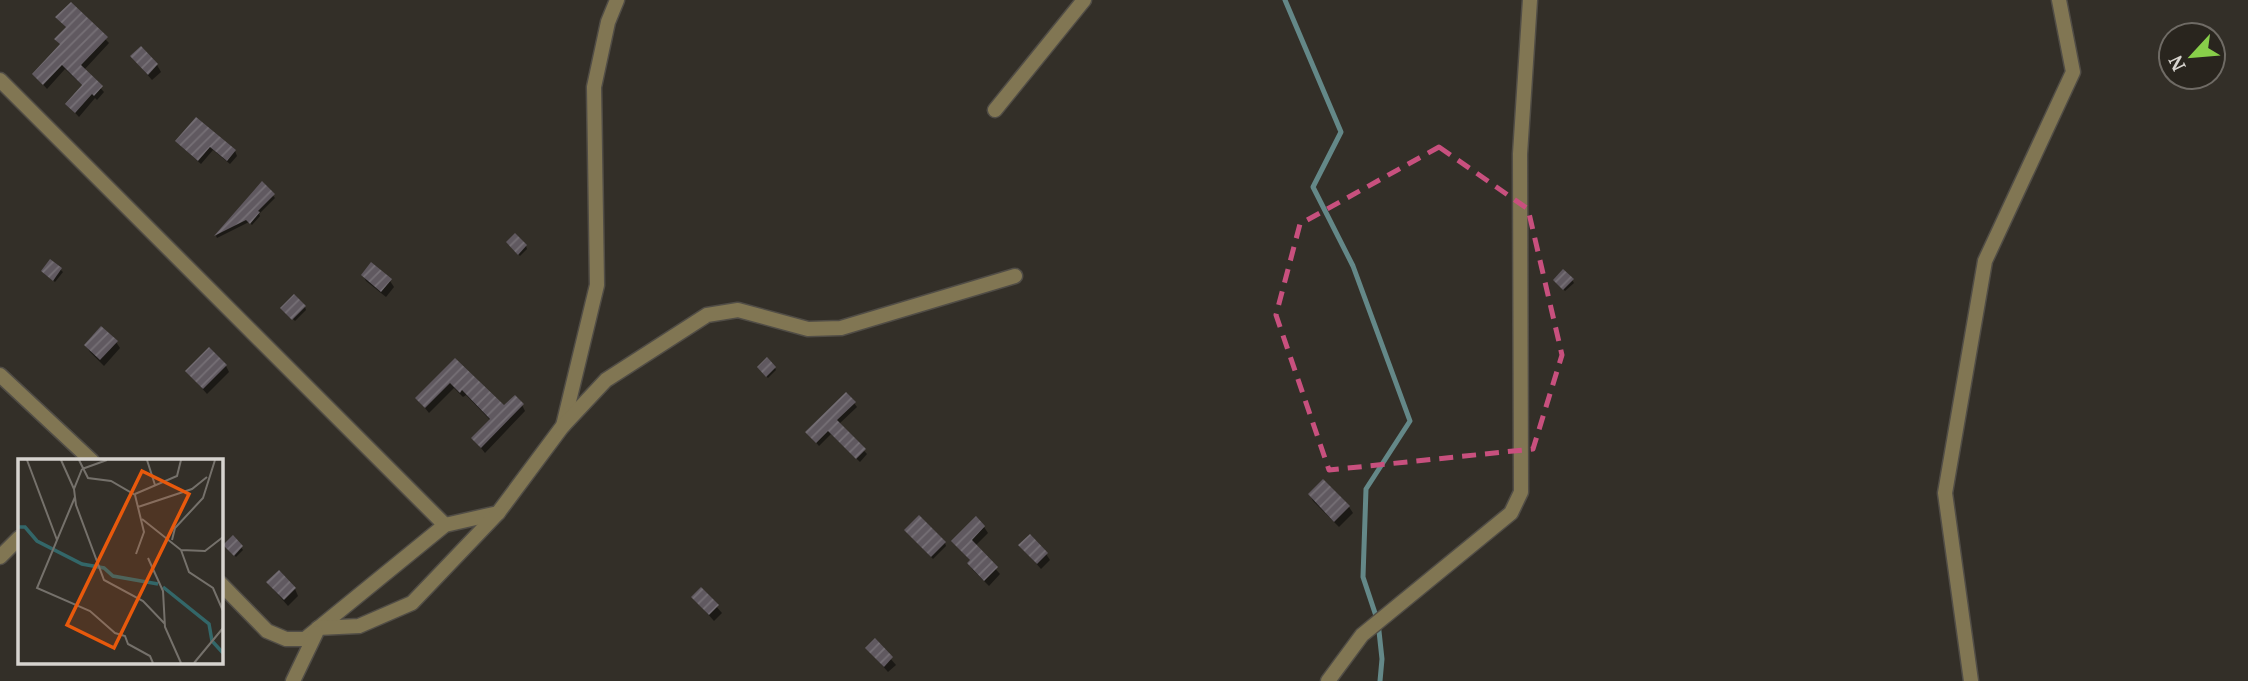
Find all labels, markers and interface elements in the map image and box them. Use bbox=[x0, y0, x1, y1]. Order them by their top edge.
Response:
north arrow bbox=[2157, 21, 2227, 91]
text: N bbox=[2162, 51, 2191, 76]
inset map bbox=[18, 459, 222, 664]

